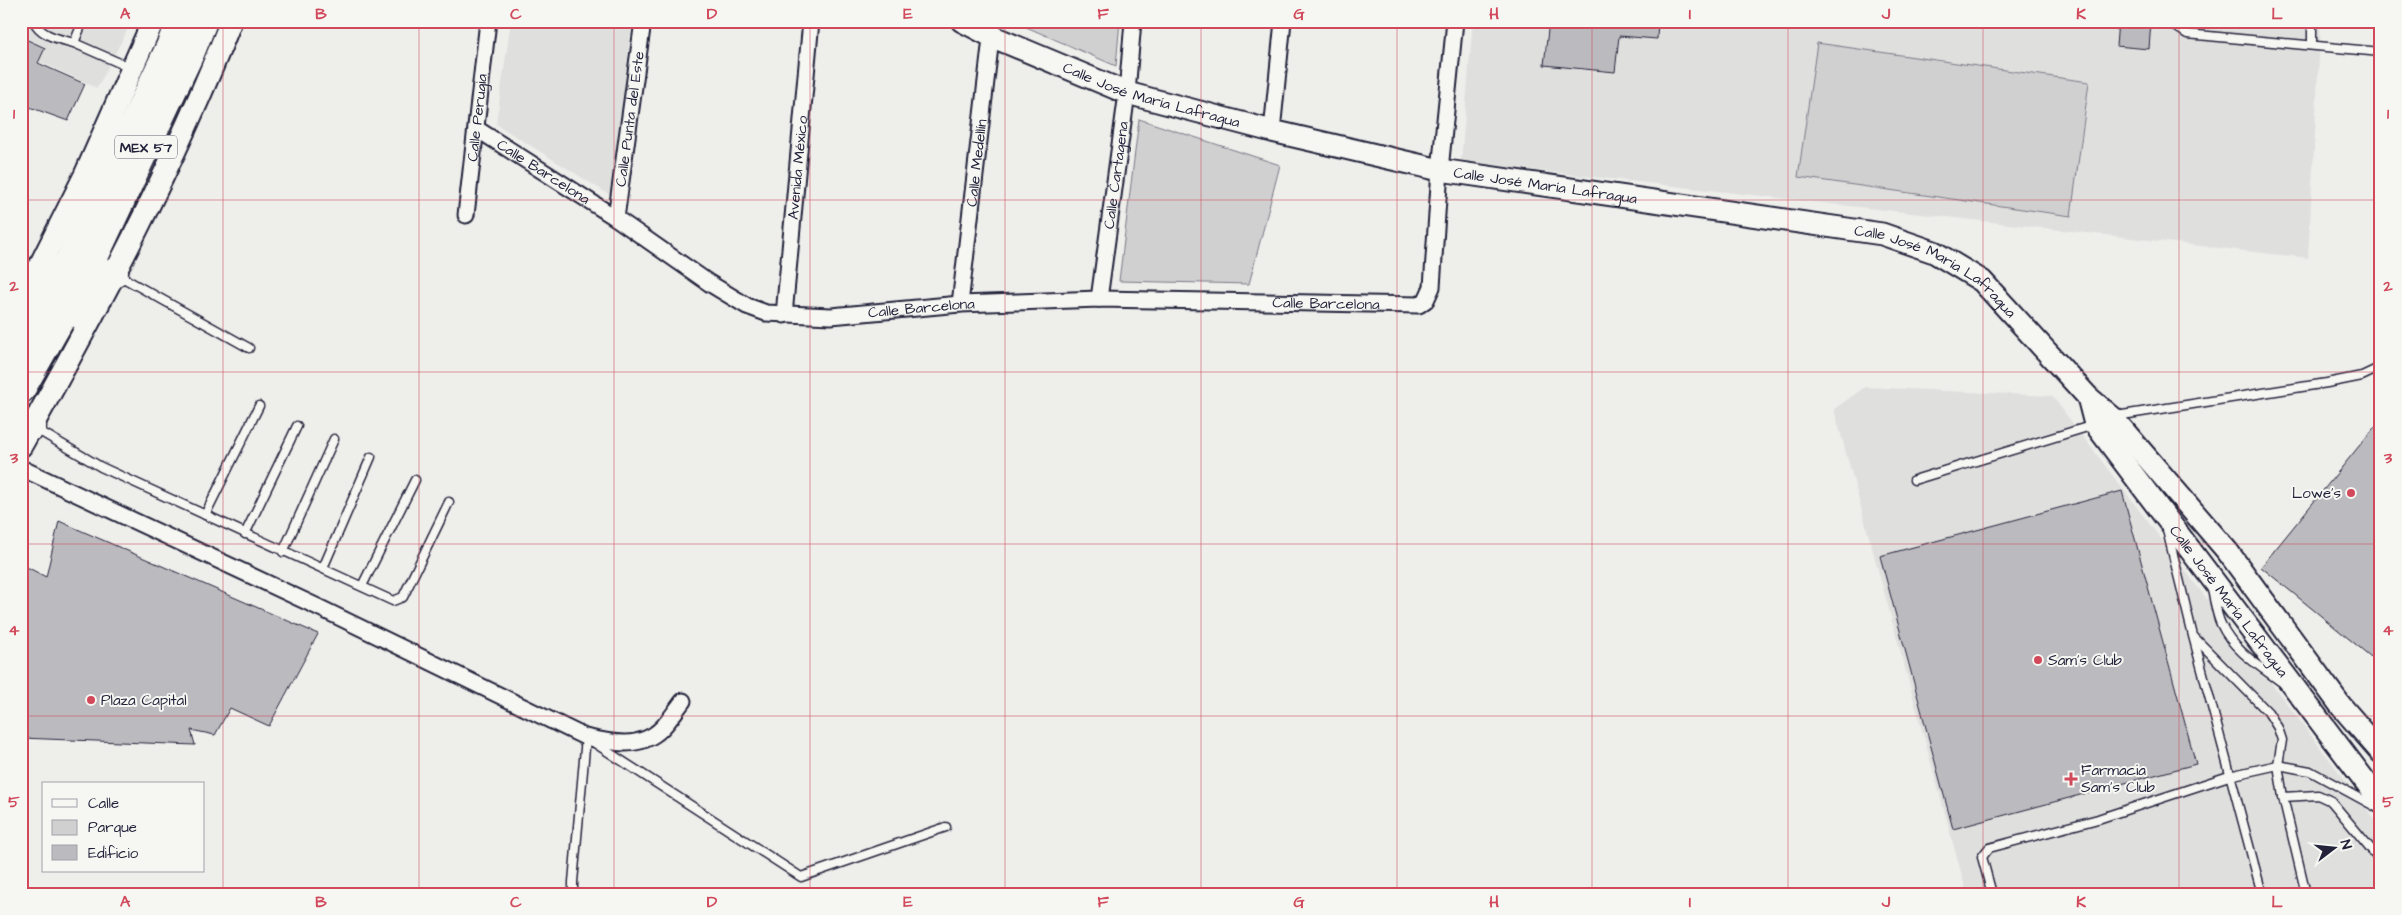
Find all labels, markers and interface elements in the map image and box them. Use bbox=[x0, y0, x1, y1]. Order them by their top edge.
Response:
text: A bbox=[120, 3, 131, 25]
text: B bbox=[315, 3, 327, 25]
text: C bbox=[510, 3, 522, 25]
text: D bbox=[707, 3, 718, 25]
text: E bbox=[903, 3, 913, 25]
text: F bbox=[1097, 3, 1109, 25]
text: G bbox=[1293, 3, 1305, 25]
text: H bbox=[1489, 3, 1499, 25]
text: I bbox=[1689, 3, 1691, 25]
text: J bbox=[1881, 3, 1891, 25]
text: K bbox=[2076, 3, 2086, 25]
text: L bbox=[2271, 3, 2283, 25]
street label: Calle Punta del Este bbox=[610, 50, 650, 188]
street label: Calle José María Lafragua bbox=[1059, 57, 1243, 133]
street label: Calle Perugia bbox=[462, 72, 493, 163]
text: 1 bbox=[13, 103, 16, 125]
text: 1 bbox=[2387, 103, 2390, 125]
street label: Avenida México bbox=[783, 114, 813, 221]
street label: Calle Medellín bbox=[961, 118, 993, 208]
street label: Calle Cartagena bbox=[1099, 120, 1134, 230]
street label: Calle Barcelona bbox=[492, 134, 594, 210]
road number: MEX 57 bbox=[115, 136, 177, 158]
street label: Calle José María Lafragua bbox=[1452, 162, 1639, 209]
street label: Calle José María Lafragua bbox=[1853, 220, 2021, 323]
text: 2 bbox=[8, 275, 19, 297]
text: 2 bbox=[2382, 275, 2393, 297]
street label: Calle Barcelona bbox=[1272, 292, 1380, 315]
street label: Calle Barcelona bbox=[867, 293, 976, 324]
text: 3 bbox=[9, 447, 19, 469]
text: 3 bbox=[2383, 447, 2393, 469]
place label: Lowe's bbox=[2292, 483, 2341, 504]
marker: Lowe's bbox=[2345, 487, 2357, 499]
street label: Calle José María Lafragua bbox=[2164, 521, 2293, 682]
text: 4 bbox=[9, 619, 20, 641]
text: 4 bbox=[2383, 619, 2394, 641]
place label: Sam's Club bbox=[2048, 650, 2123, 671]
marker: Sam's Club bbox=[2032, 654, 2044, 666]
place label: Plaza Capital bbox=[101, 690, 187, 711]
marker: Plaza Capital bbox=[85, 694, 97, 706]
place label: Farmacia Sam's Club bbox=[2081, 760, 2156, 798]
marker: Farmacia Sam's Club bbox=[2065, 773, 2077, 785]
legend bbox=[42, 782, 205, 872]
text: 5 bbox=[8, 791, 20, 813]
text: 5 bbox=[2382, 791, 2394, 813]
text: Calle bbox=[88, 793, 119, 814]
text: Parque bbox=[88, 817, 137, 838]
north arrow bbox=[2310, 822, 2360, 872]
text: N bbox=[2335, 838, 2356, 852]
text: Edificio bbox=[88, 843, 139, 864]
text: A bbox=[120, 891, 131, 913]
text: B bbox=[315, 891, 327, 913]
text: C bbox=[510, 891, 522, 913]
text: D bbox=[707, 891, 718, 913]
text: E bbox=[903, 891, 913, 913]
text: F bbox=[1097, 891, 1109, 913]
text: G bbox=[1293, 891, 1305, 913]
text: H bbox=[1489, 891, 1499, 913]
text: I bbox=[1689, 891, 1691, 913]
text: J bbox=[1881, 891, 1891, 913]
text: K bbox=[2076, 891, 2086, 913]
text: L bbox=[2271, 891, 2283, 913]

